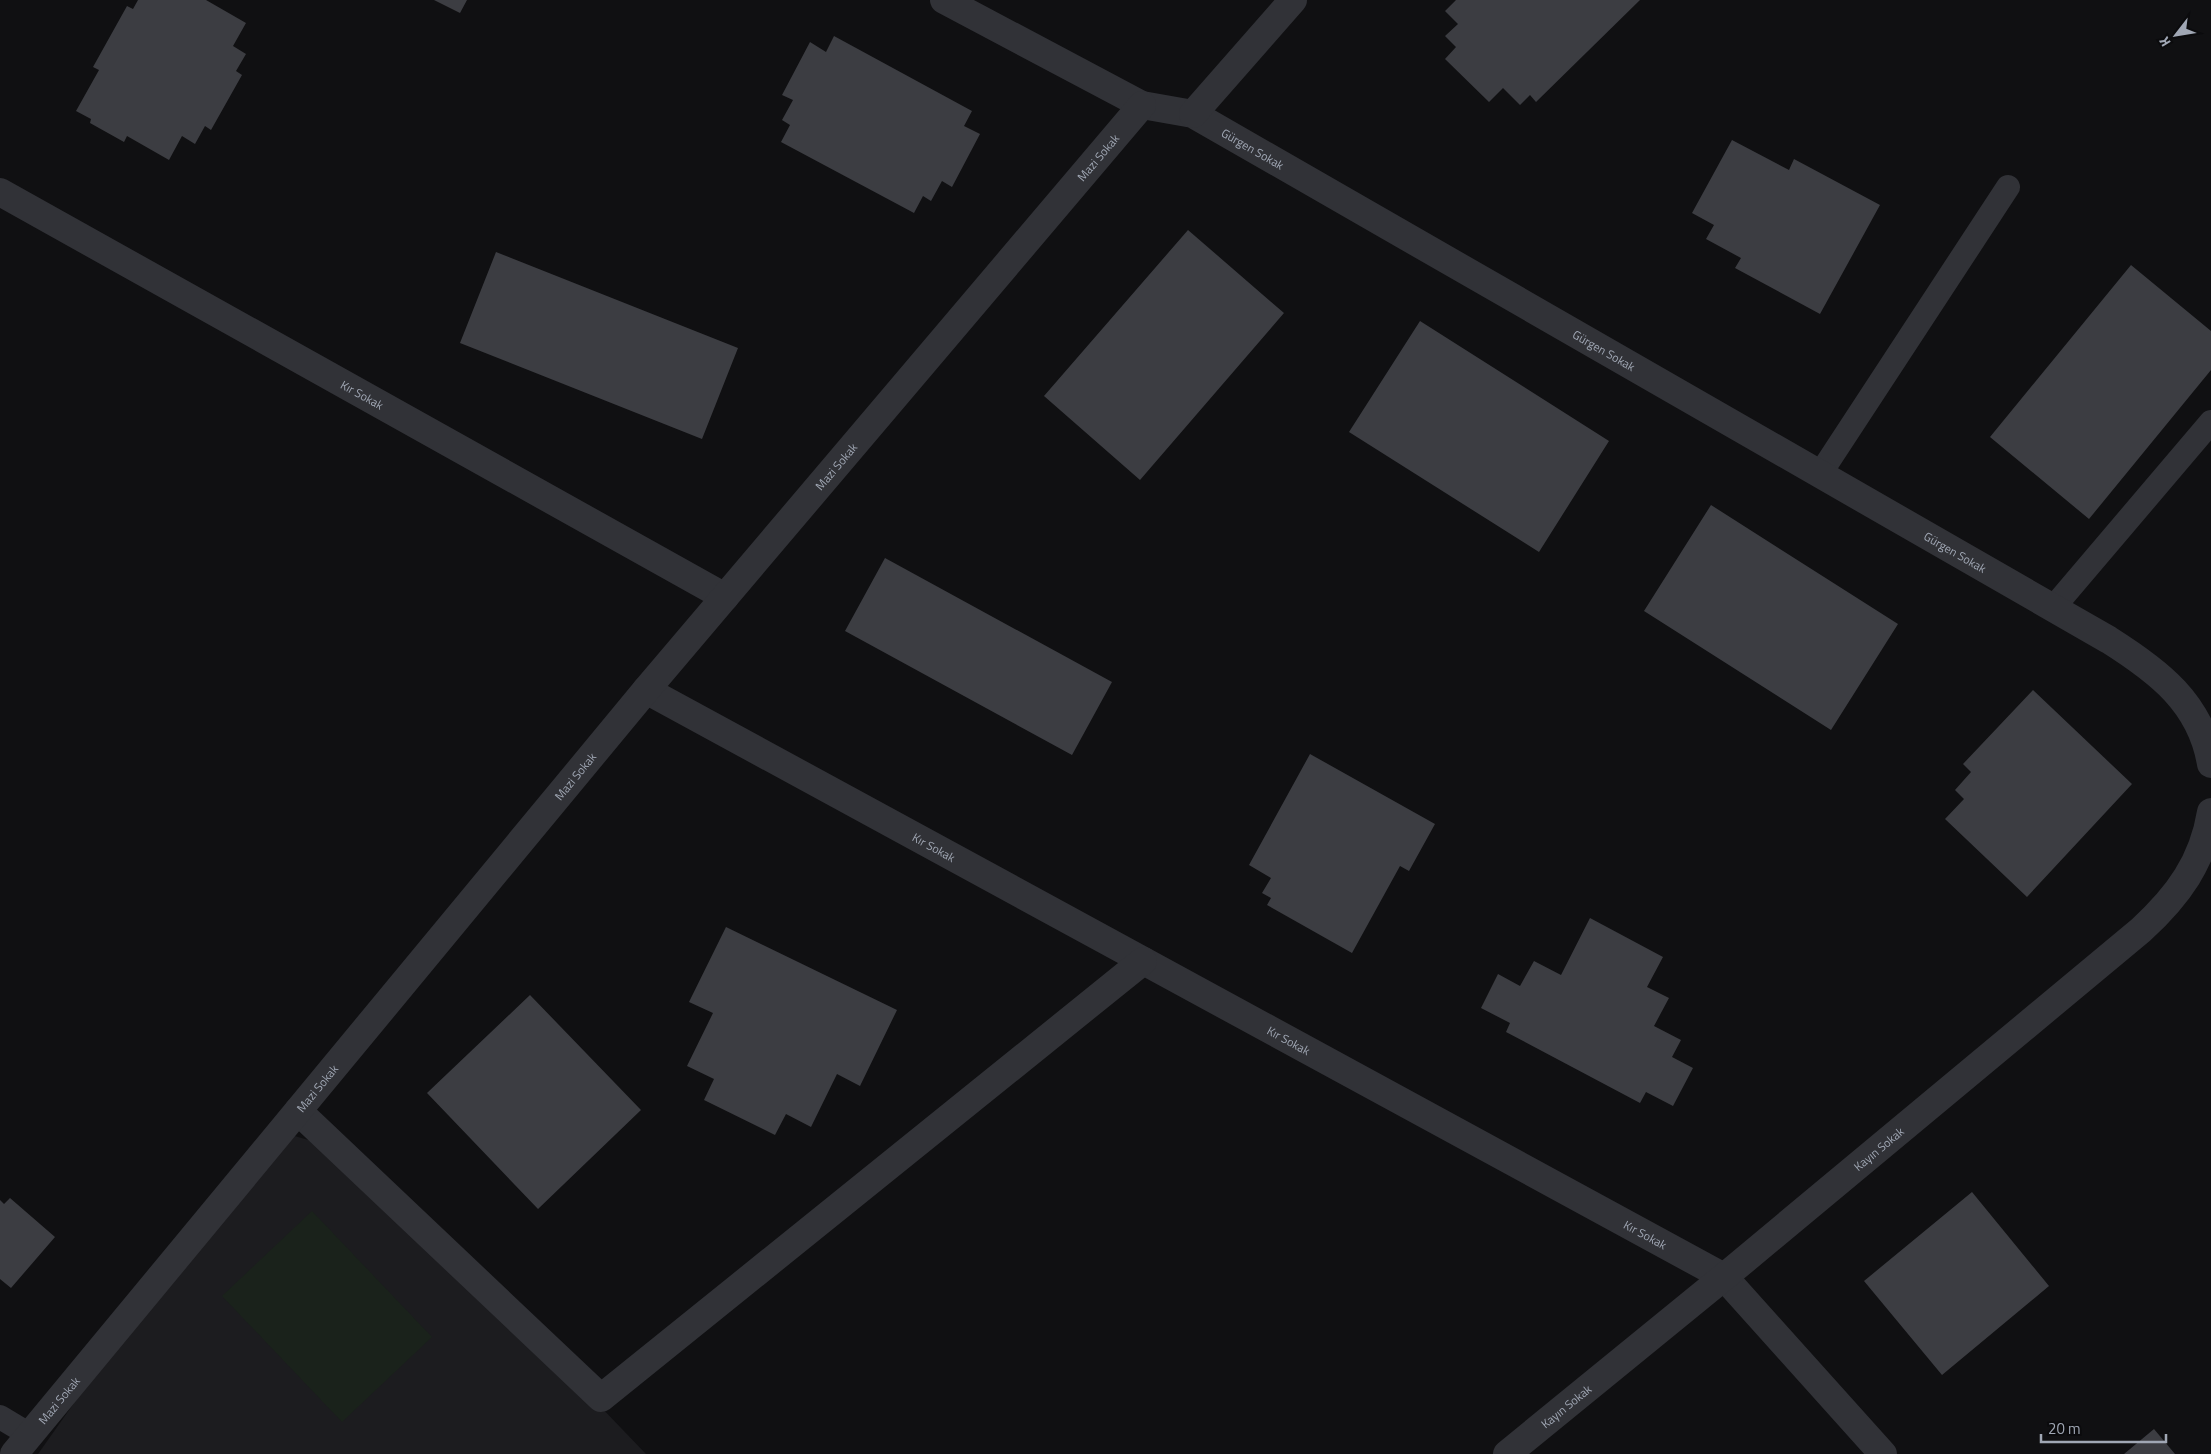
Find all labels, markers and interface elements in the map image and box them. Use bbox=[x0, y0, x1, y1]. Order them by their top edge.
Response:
north arrow bbox=[2151, 10, 2201, 60]
text: K bbox=[2153, 32, 2176, 51]
street label: Gürgen Sokak bbox=[1218, 123, 1288, 174]
street label: Mazi Sokak bbox=[1072, 129, 1124, 185]
street label: Gürgen Sokak bbox=[1569, 325, 1639, 376]
street label: Kır Sokak bbox=[337, 375, 387, 414]
street label: Mazi Sokak bbox=[810, 438, 862, 494]
street label: Gürgen Sokak bbox=[1920, 526, 1990, 577]
street label: Mazi Sokak bbox=[549, 748, 601, 804]
street label: Kır Sokak bbox=[909, 827, 959, 866]
street label: Kır Sokak bbox=[1264, 1021, 1314, 1060]
street label: Mazi Sokak bbox=[291, 1060, 342, 1116]
street label: Kayın Sokak bbox=[1849, 1122, 1908, 1175]
street label: Kır Sokak bbox=[1620, 1215, 1671, 1254]
street label: Mazi Sokak bbox=[33, 1372, 84, 1428]
street label: Kayın Sokak bbox=[1536, 1379, 1596, 1432]
scale bar bbox=[2041, 1412, 2166, 1444]
text: 20 m bbox=[2048, 1417, 2081, 1440]

